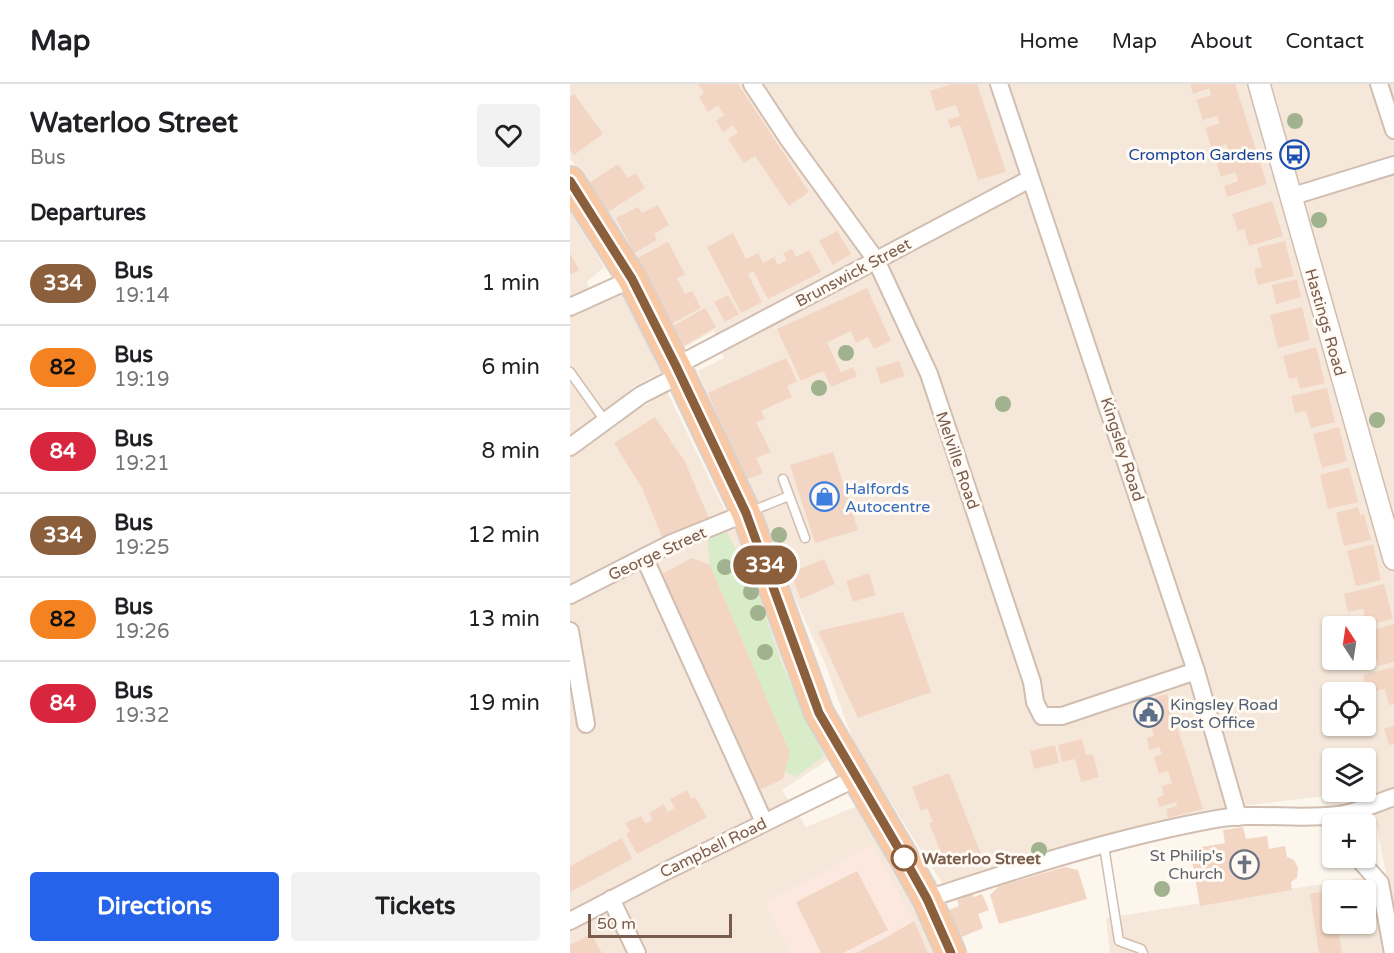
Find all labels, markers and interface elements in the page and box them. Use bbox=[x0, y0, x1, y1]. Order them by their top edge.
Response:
text: Map bbox=[30, 24, 90, 58]
text: Home bbox=[1019, 29, 1079, 54]
text: Map bbox=[1112, 29, 1157, 54]
text: About bbox=[1190, 29, 1252, 54]
text: Contact bbox=[1285, 29, 1364, 54]
button: heart bbox=[477, 104, 540, 167]
text: Waterloo Street bbox=[30, 106, 238, 140]
bus stop icon: Crompton Gardens bbox=[1278, 138, 1310, 170]
place label: Crompton Gardens bbox=[1128, 145, 1273, 165]
text: Bus bbox=[30, 146, 66, 170]
text: Departures bbox=[30, 200, 146, 226]
street label: Brunswick Street bbox=[792, 234, 915, 312]
text: Bus bbox=[114, 258, 153, 284]
street label: Hastings Road bbox=[1300, 266, 1350, 378]
text: 1 min bbox=[481, 270, 540, 296]
text: 334 bbox=[43, 271, 83, 296]
text: 19:14 bbox=[114, 284, 169, 308]
text: Bus bbox=[114, 342, 153, 368]
text: 6 min bbox=[481, 354, 540, 380]
text: 82 bbox=[50, 355, 76, 380]
text: 19:19 bbox=[114, 368, 169, 392]
street label: Kingsley Road bbox=[1096, 395, 1148, 504]
street label: Melville Road bbox=[931, 409, 983, 512]
text: Bus bbox=[114, 426, 153, 452]
text: 8 min bbox=[481, 438, 540, 464]
text: 84 bbox=[50, 439, 76, 464]
text: 19:21 bbox=[114, 452, 169, 476]
place label: Halfords Autocentre bbox=[845, 479, 930, 517]
shop icon: Halfords Autocentre bbox=[808, 481, 840, 513]
text: Bus bbox=[114, 510, 153, 536]
text: 12 min bbox=[468, 522, 540, 548]
street label: George Street bbox=[605, 522, 710, 585]
text: 334 bbox=[43, 523, 83, 548]
text: 19:25 bbox=[114, 536, 169, 560]
line badge: 334 bbox=[730, 546, 800, 584]
text: 334 bbox=[745, 553, 785, 578]
text: Bus bbox=[114, 594, 153, 620]
text: 13 min bbox=[468, 606, 540, 632]
text: 82 bbox=[50, 607, 76, 632]
north arrow bbox=[1322, 616, 1376, 670]
map controls bbox=[1322, 616, 1376, 934]
text: 19:26 bbox=[114, 620, 169, 644]
text: Bus bbox=[114, 678, 153, 704]
button: locate bbox=[1322, 682, 1376, 736]
text: 19 min bbox=[468, 690, 540, 716]
text: 84 bbox=[50, 691, 76, 716]
place label: Kingsley Road Post Office bbox=[1170, 695, 1278, 733]
public building icon: Kingsley Road Post Office bbox=[1133, 697, 1165, 729]
text: 19:32 bbox=[114, 704, 169, 728]
button: layers bbox=[1322, 748, 1376, 802]
street label: Campbell Road bbox=[657, 813, 770, 882]
button: + bbox=[1322, 814, 1376, 868]
marker: Waterloo Street bbox=[891, 845, 917, 871]
place label: St Philip's Church bbox=[1150, 846, 1223, 884]
church icon: St Philip's Church bbox=[1228, 848, 1260, 880]
place label: Waterloo Street bbox=[922, 849, 1042, 869]
button: Directions bbox=[30, 872, 279, 941]
button: Tickets bbox=[291, 872, 540, 941]
button: − bbox=[1322, 880, 1376, 934]
scale bar bbox=[588, 911, 732, 938]
text: 50 m bbox=[597, 914, 636, 934]

